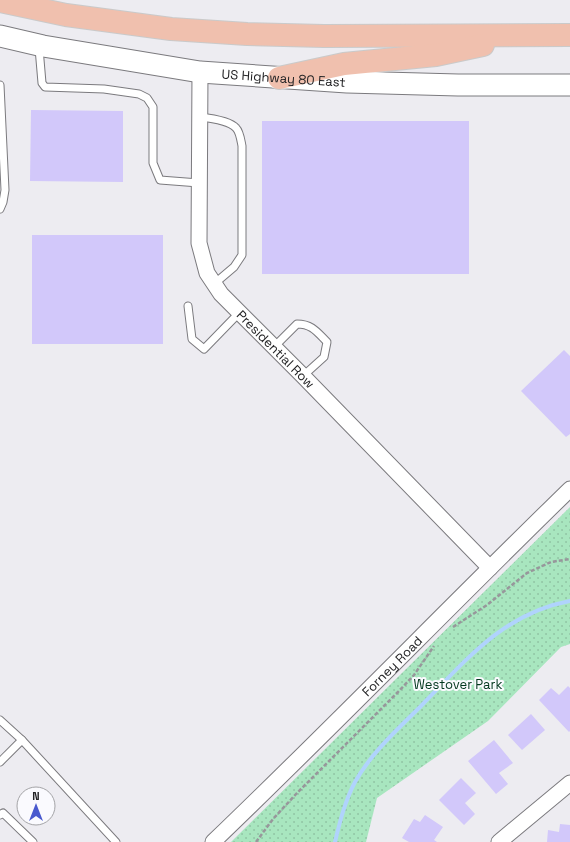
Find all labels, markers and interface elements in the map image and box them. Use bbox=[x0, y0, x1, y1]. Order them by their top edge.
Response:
street label: US Highway 80 East bbox=[221, 65, 346, 91]
street label: Presidential Row bbox=[233, 307, 318, 392]
street label: Forney Road bbox=[358, 632, 426, 700]
park label: Westover Park bbox=[414, 676, 502, 693]
north arrow bbox=[16, 786, 56, 826]
text: N bbox=[32, 789, 40, 803]

